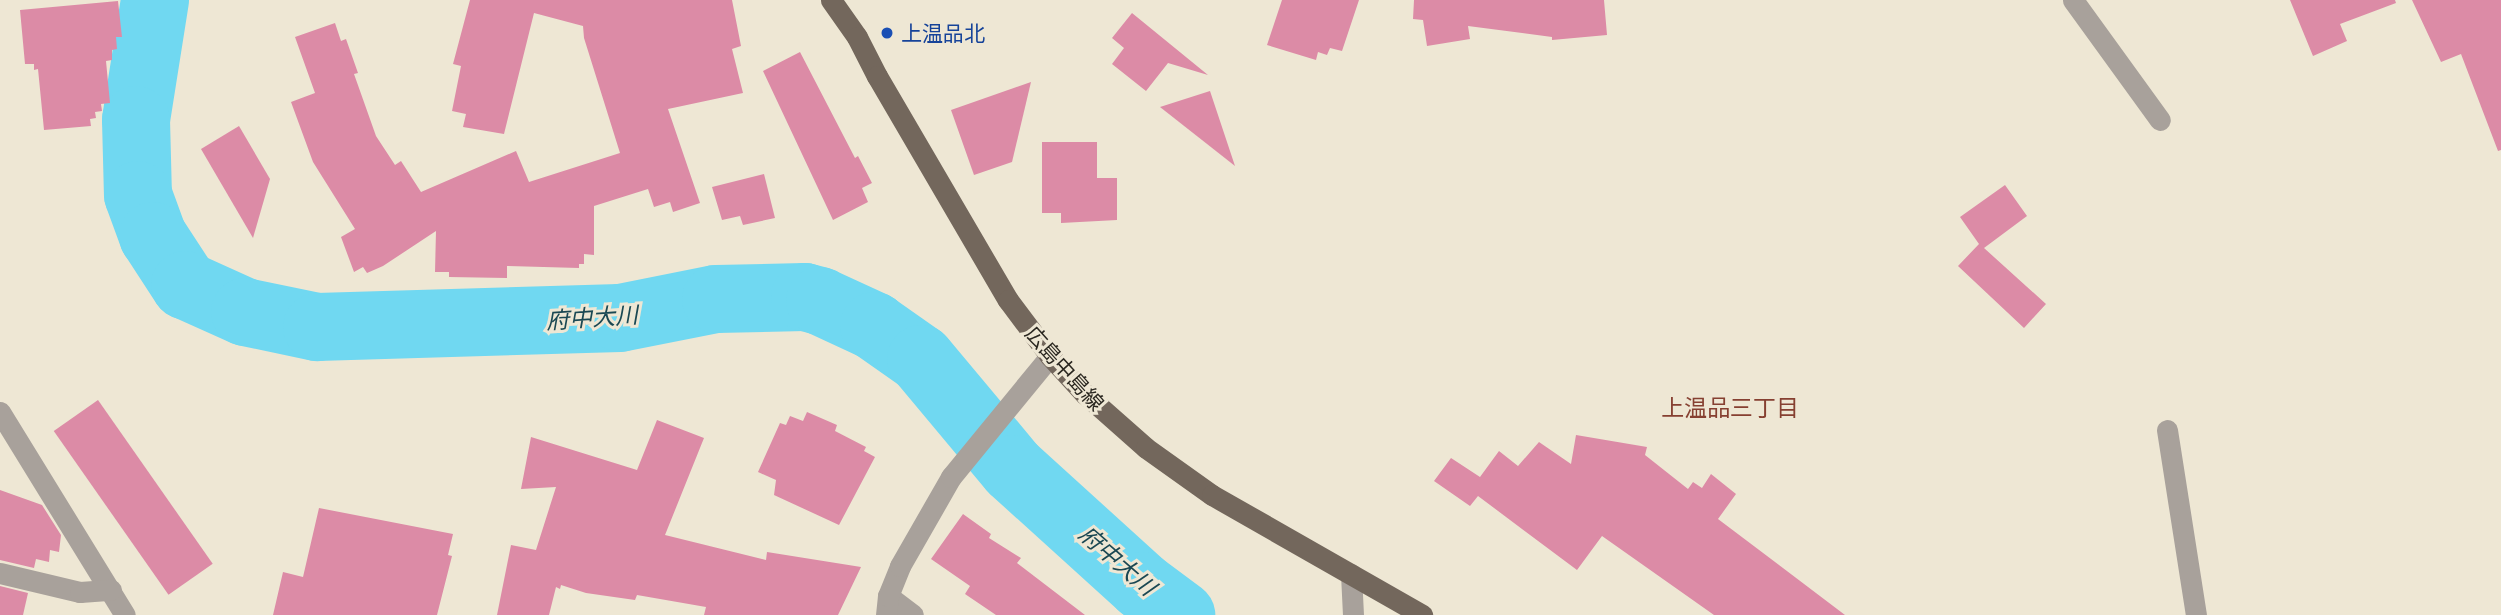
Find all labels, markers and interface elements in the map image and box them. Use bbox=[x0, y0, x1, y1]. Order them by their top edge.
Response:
place label: 上温品北 bbox=[901, 20, 985, 46]
marker: 上温品北 bbox=[879, 25, 895, 41]
water label: 府中大川 bbox=[545, 300, 639, 334]
street label: 広島中島線 bbox=[1021, 321, 1109, 415]
district label: 上温品三丁目 bbox=[1661, 393, 1799, 421]
water label: 府中大川 bbox=[1074, 519, 1162, 601]

